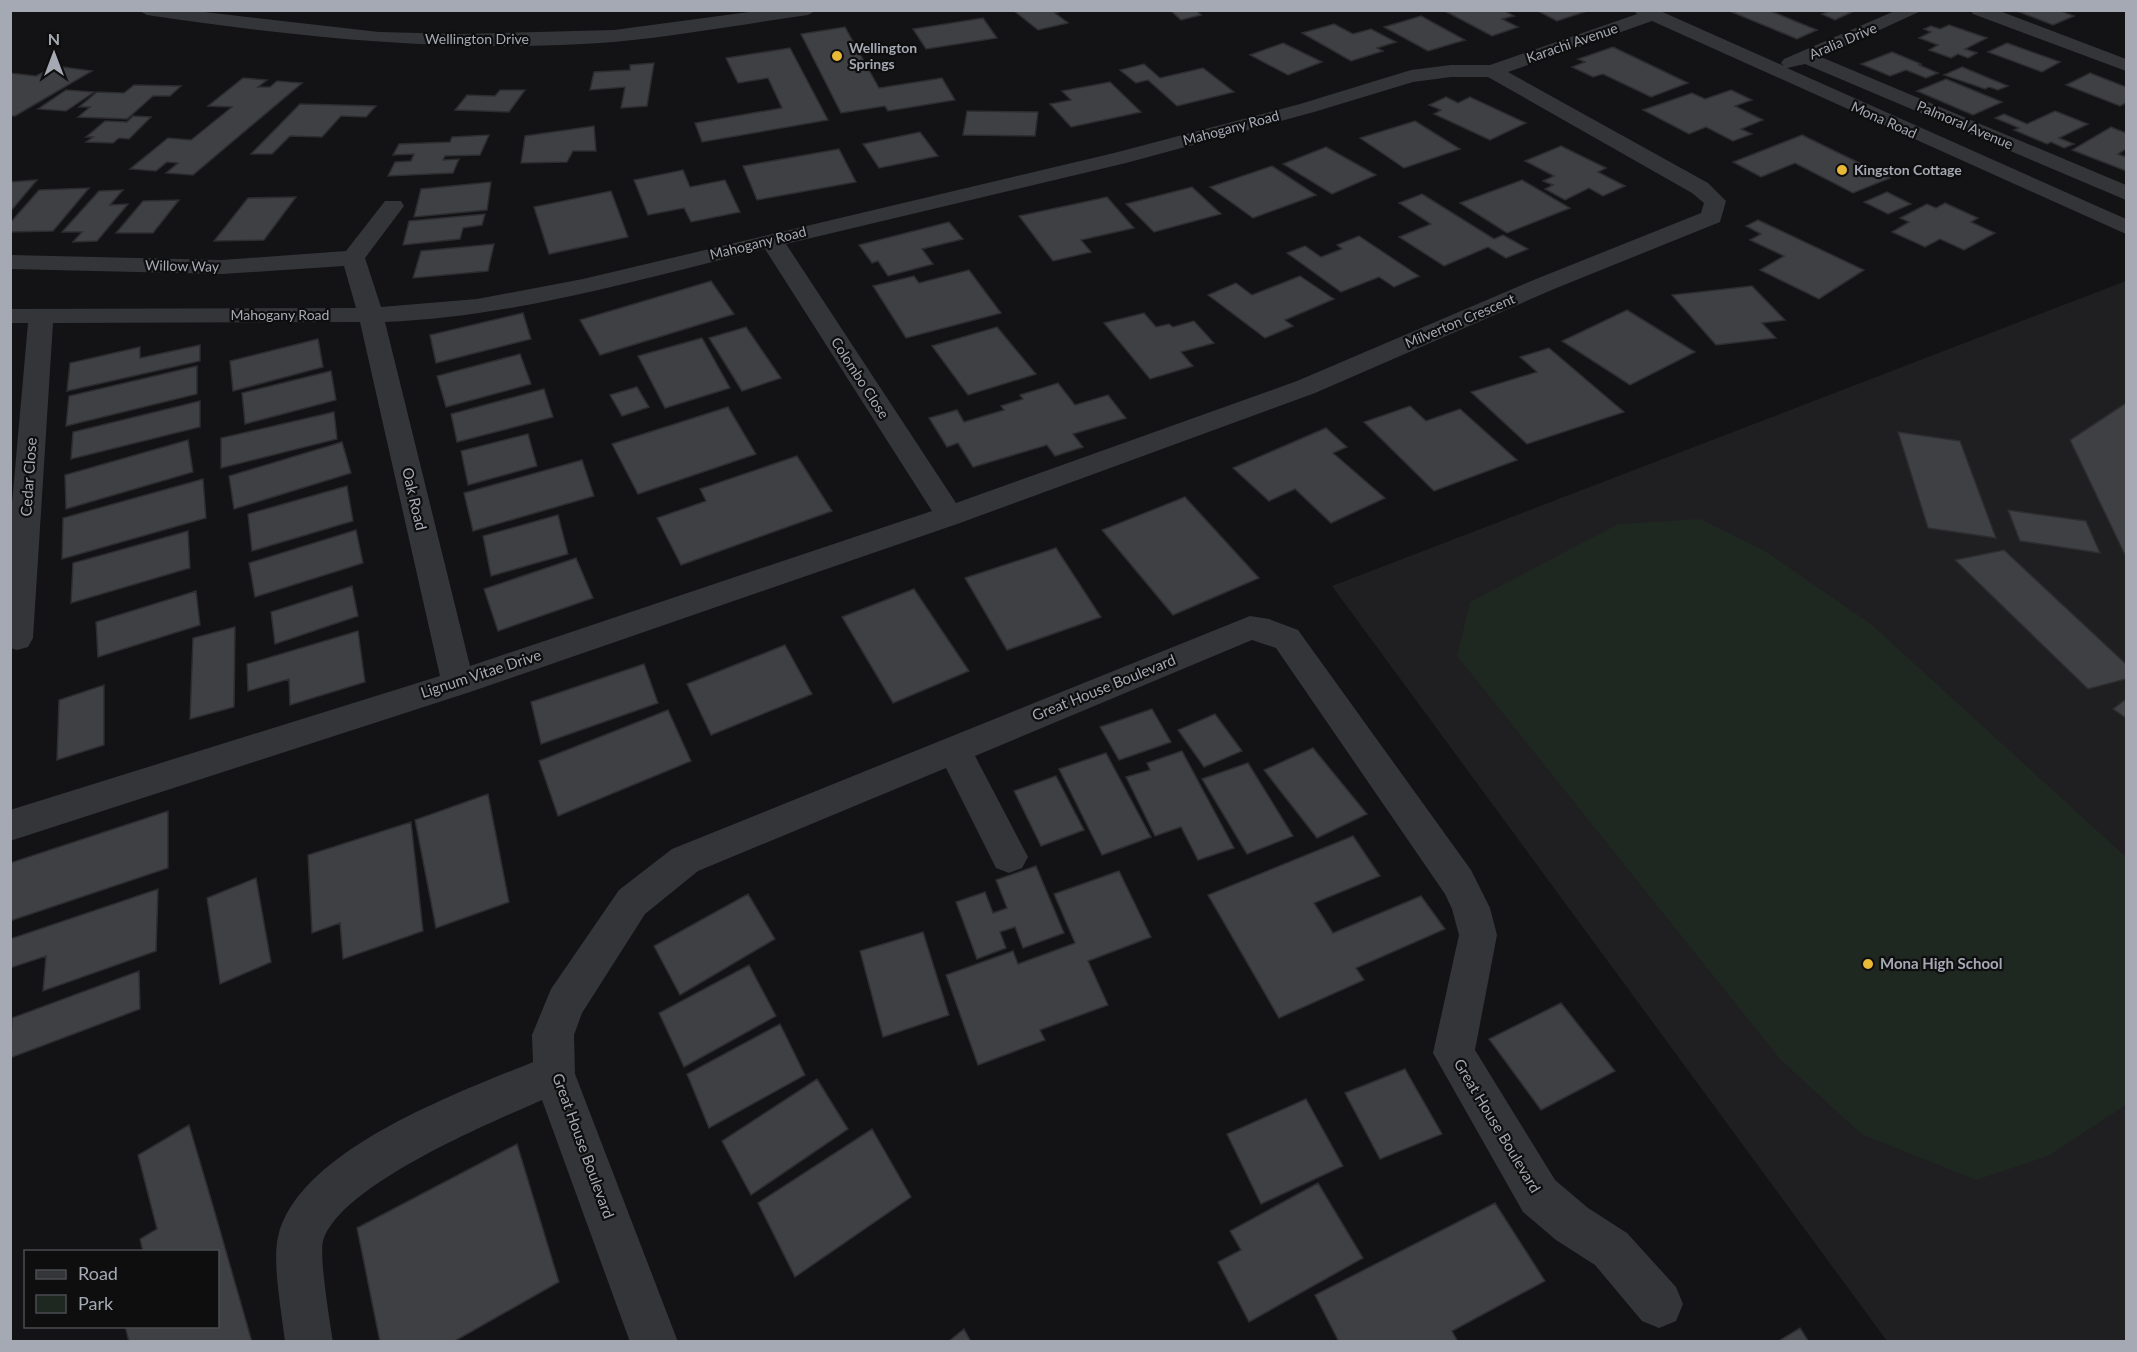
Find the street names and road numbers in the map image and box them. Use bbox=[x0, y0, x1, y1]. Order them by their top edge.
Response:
street label: Karachi Avenue bbox=[1524, 19, 1620, 66]
street label: Aralia Drive bbox=[1806, 19, 1879, 62]
street label: Wellington Drive bbox=[425, 30, 529, 47]
street label: Palmoral Avenue bbox=[1915, 97, 2016, 152]
street label: Mona Road bbox=[1849, 98, 1920, 142]
street label: Mahogany Road bbox=[1181, 107, 1281, 149]
street label: Mahogany Road bbox=[708, 222, 808, 263]
street label: Willow Way bbox=[145, 256, 220, 275]
street label: Milverton Crescent bbox=[1402, 290, 1517, 351]
street label: Mahogany Road bbox=[231, 306, 329, 323]
street label: Colombo Close bbox=[828, 334, 893, 421]
street label: Cedar Close bbox=[16, 437, 40, 517]
street label: Oak Road bbox=[399, 466, 431, 532]
street label: Lignum Vitae Drive bbox=[418, 645, 543, 701]
street label: Great House Boulevard bbox=[1029, 650, 1178, 724]
street label: Great House Boulevard bbox=[1451, 1055, 1545, 1196]
street label: Great House Boulevard bbox=[549, 1071, 619, 1221]

